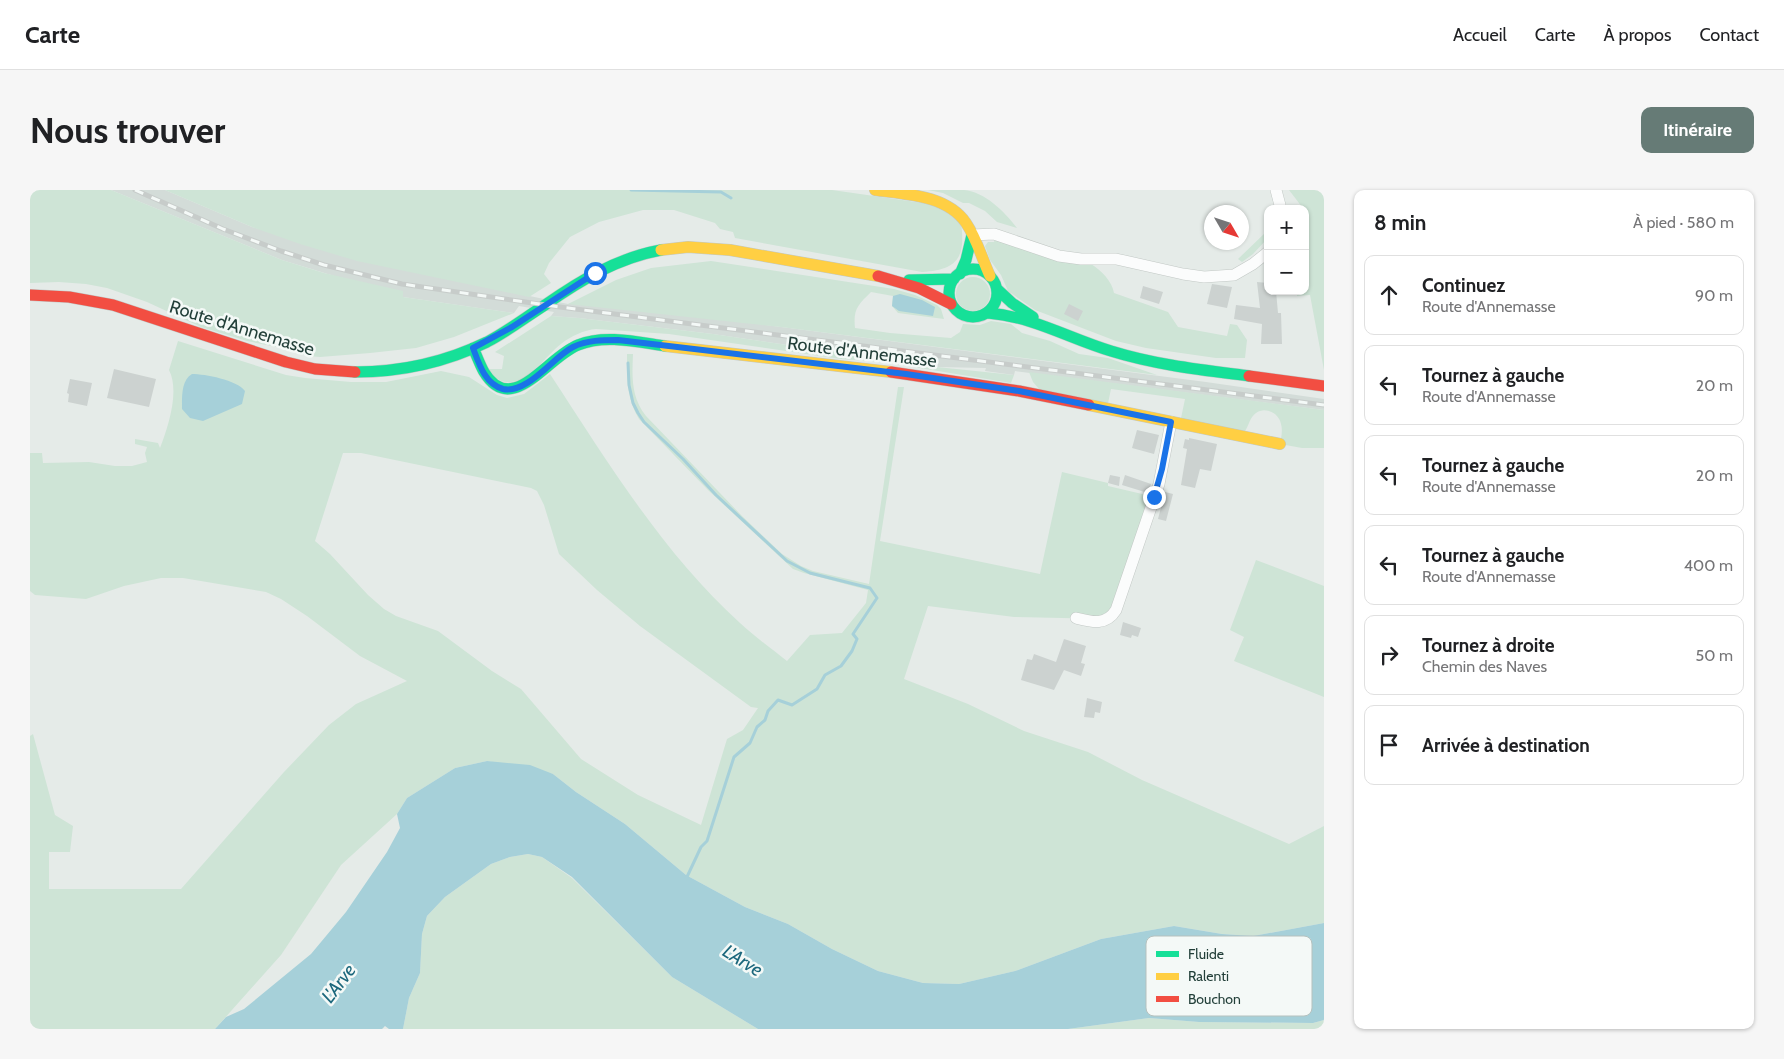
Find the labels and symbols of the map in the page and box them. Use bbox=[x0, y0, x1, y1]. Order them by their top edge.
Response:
north arrow bbox=[1204, 205, 1249, 250]
route start bbox=[584, 262, 607, 285]
street label: Route d'Annemasse bbox=[167, 295, 317, 361]
street label: Route d'Annemasse bbox=[786, 332, 938, 372]
route end bbox=[1143, 486, 1166, 509]
legend bbox=[1146, 936, 1312, 1016]
water label: L'Arve bbox=[719, 939, 767, 982]
text: Fluide bbox=[1188, 945, 1224, 963]
water label: L'Arve bbox=[316, 959, 361, 1007]
text: Ralenti bbox=[1188, 967, 1229, 985]
text: Bouchon bbox=[1188, 990, 1241, 1008]

